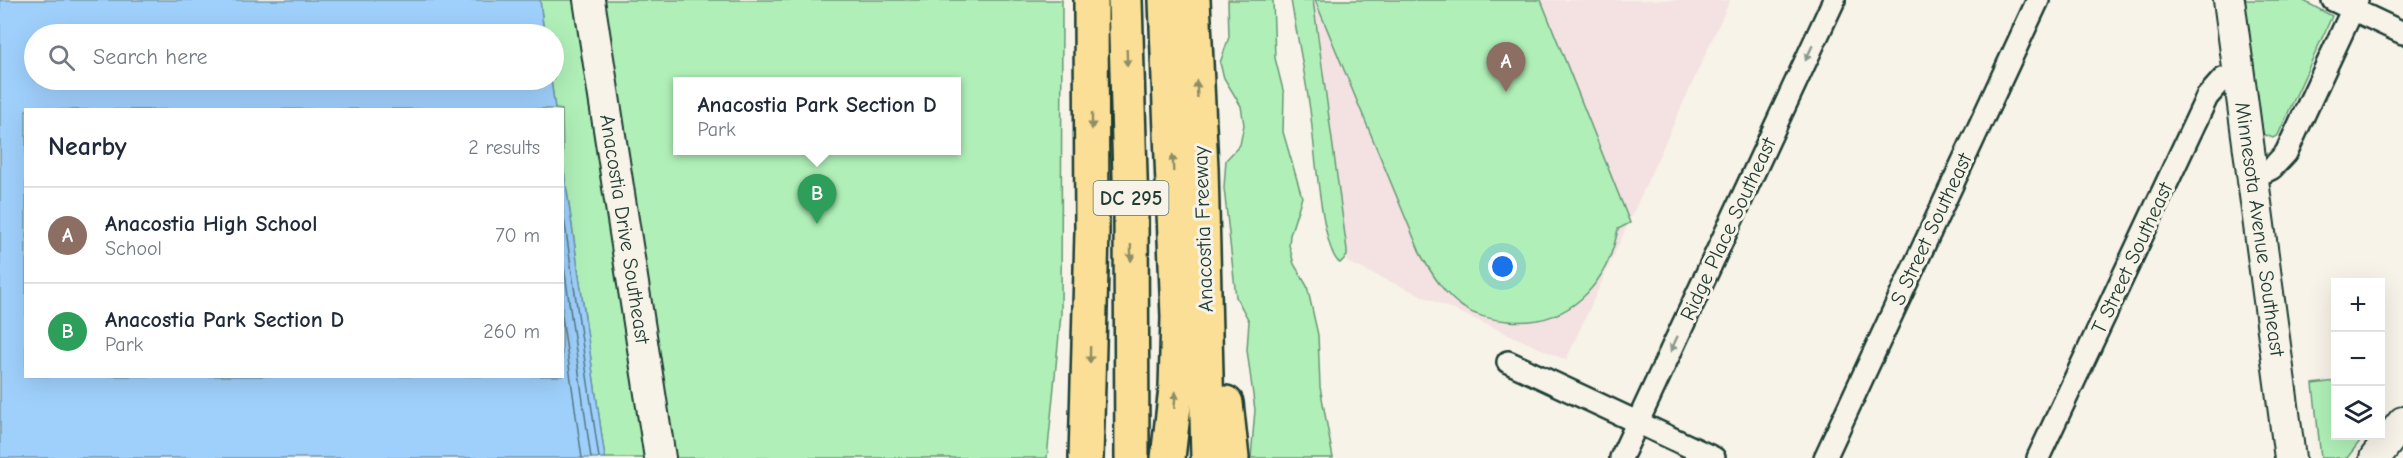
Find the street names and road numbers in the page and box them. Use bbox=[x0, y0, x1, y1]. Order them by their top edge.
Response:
street label: Minnesota Avenue Southeast bbox=[2230, 100, 2290, 359]
street label: Anacostia Drive Southeast bbox=[595, 113, 655, 346]
street label: Ridge Place Southeast bbox=[1675, 133, 1781, 324]
street label: Anacostia Freeway bbox=[1188, 145, 1218, 313]
street label: S Street Southeast bbox=[1885, 148, 1977, 309]
street label: T Street Southeast bbox=[2086, 178, 2178, 338]
road number: DC 295 bbox=[1094, 181, 1168, 215]

